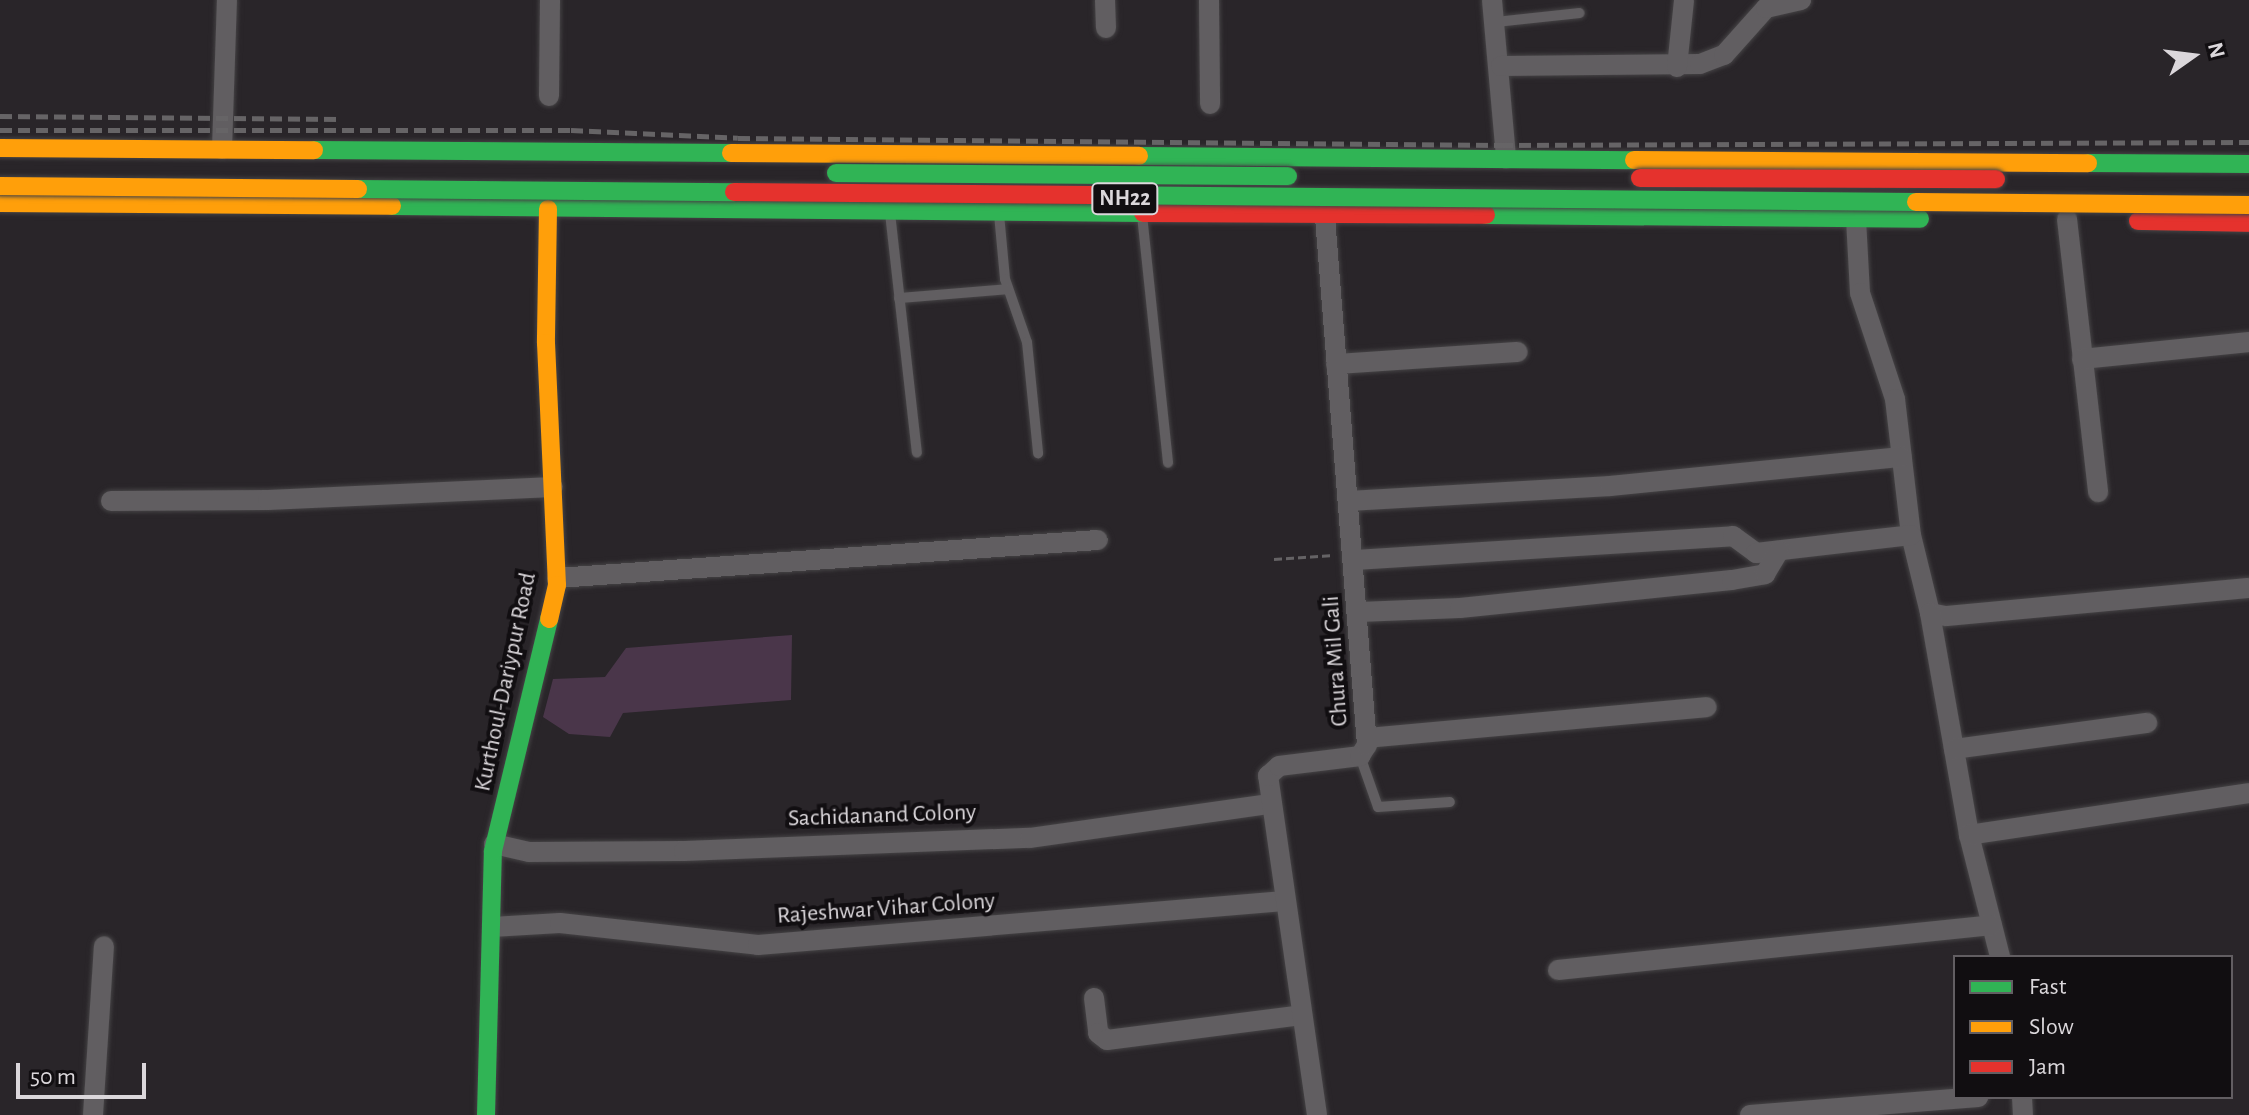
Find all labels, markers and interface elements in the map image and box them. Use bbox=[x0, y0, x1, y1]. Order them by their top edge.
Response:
north arrow bbox=[2153, 16, 2233, 96]
text: N bbox=[2204, 40, 2229, 60]
road number: NH22 bbox=[1091, 181, 1159, 217]
street label: Kurthoul-Dariypur Road bbox=[469, 570, 543, 794]
street label: Chura Mil Gali bbox=[1317, 595, 1355, 727]
street label: Sachidanand Colony bbox=[787, 798, 977, 834]
street label: Rajeshwar Vihar Colony bbox=[776, 887, 996, 931]
legend bbox=[1953, 955, 2233, 1099]
text: Fast bbox=[2029, 975, 2066, 999]
text: Slow bbox=[2029, 1015, 2074, 1039]
scale bar bbox=[20, 1047, 150, 1097]
text: Jam bbox=[2029, 1055, 2066, 1079]
text: 50 m bbox=[30, 1065, 76, 1089]

